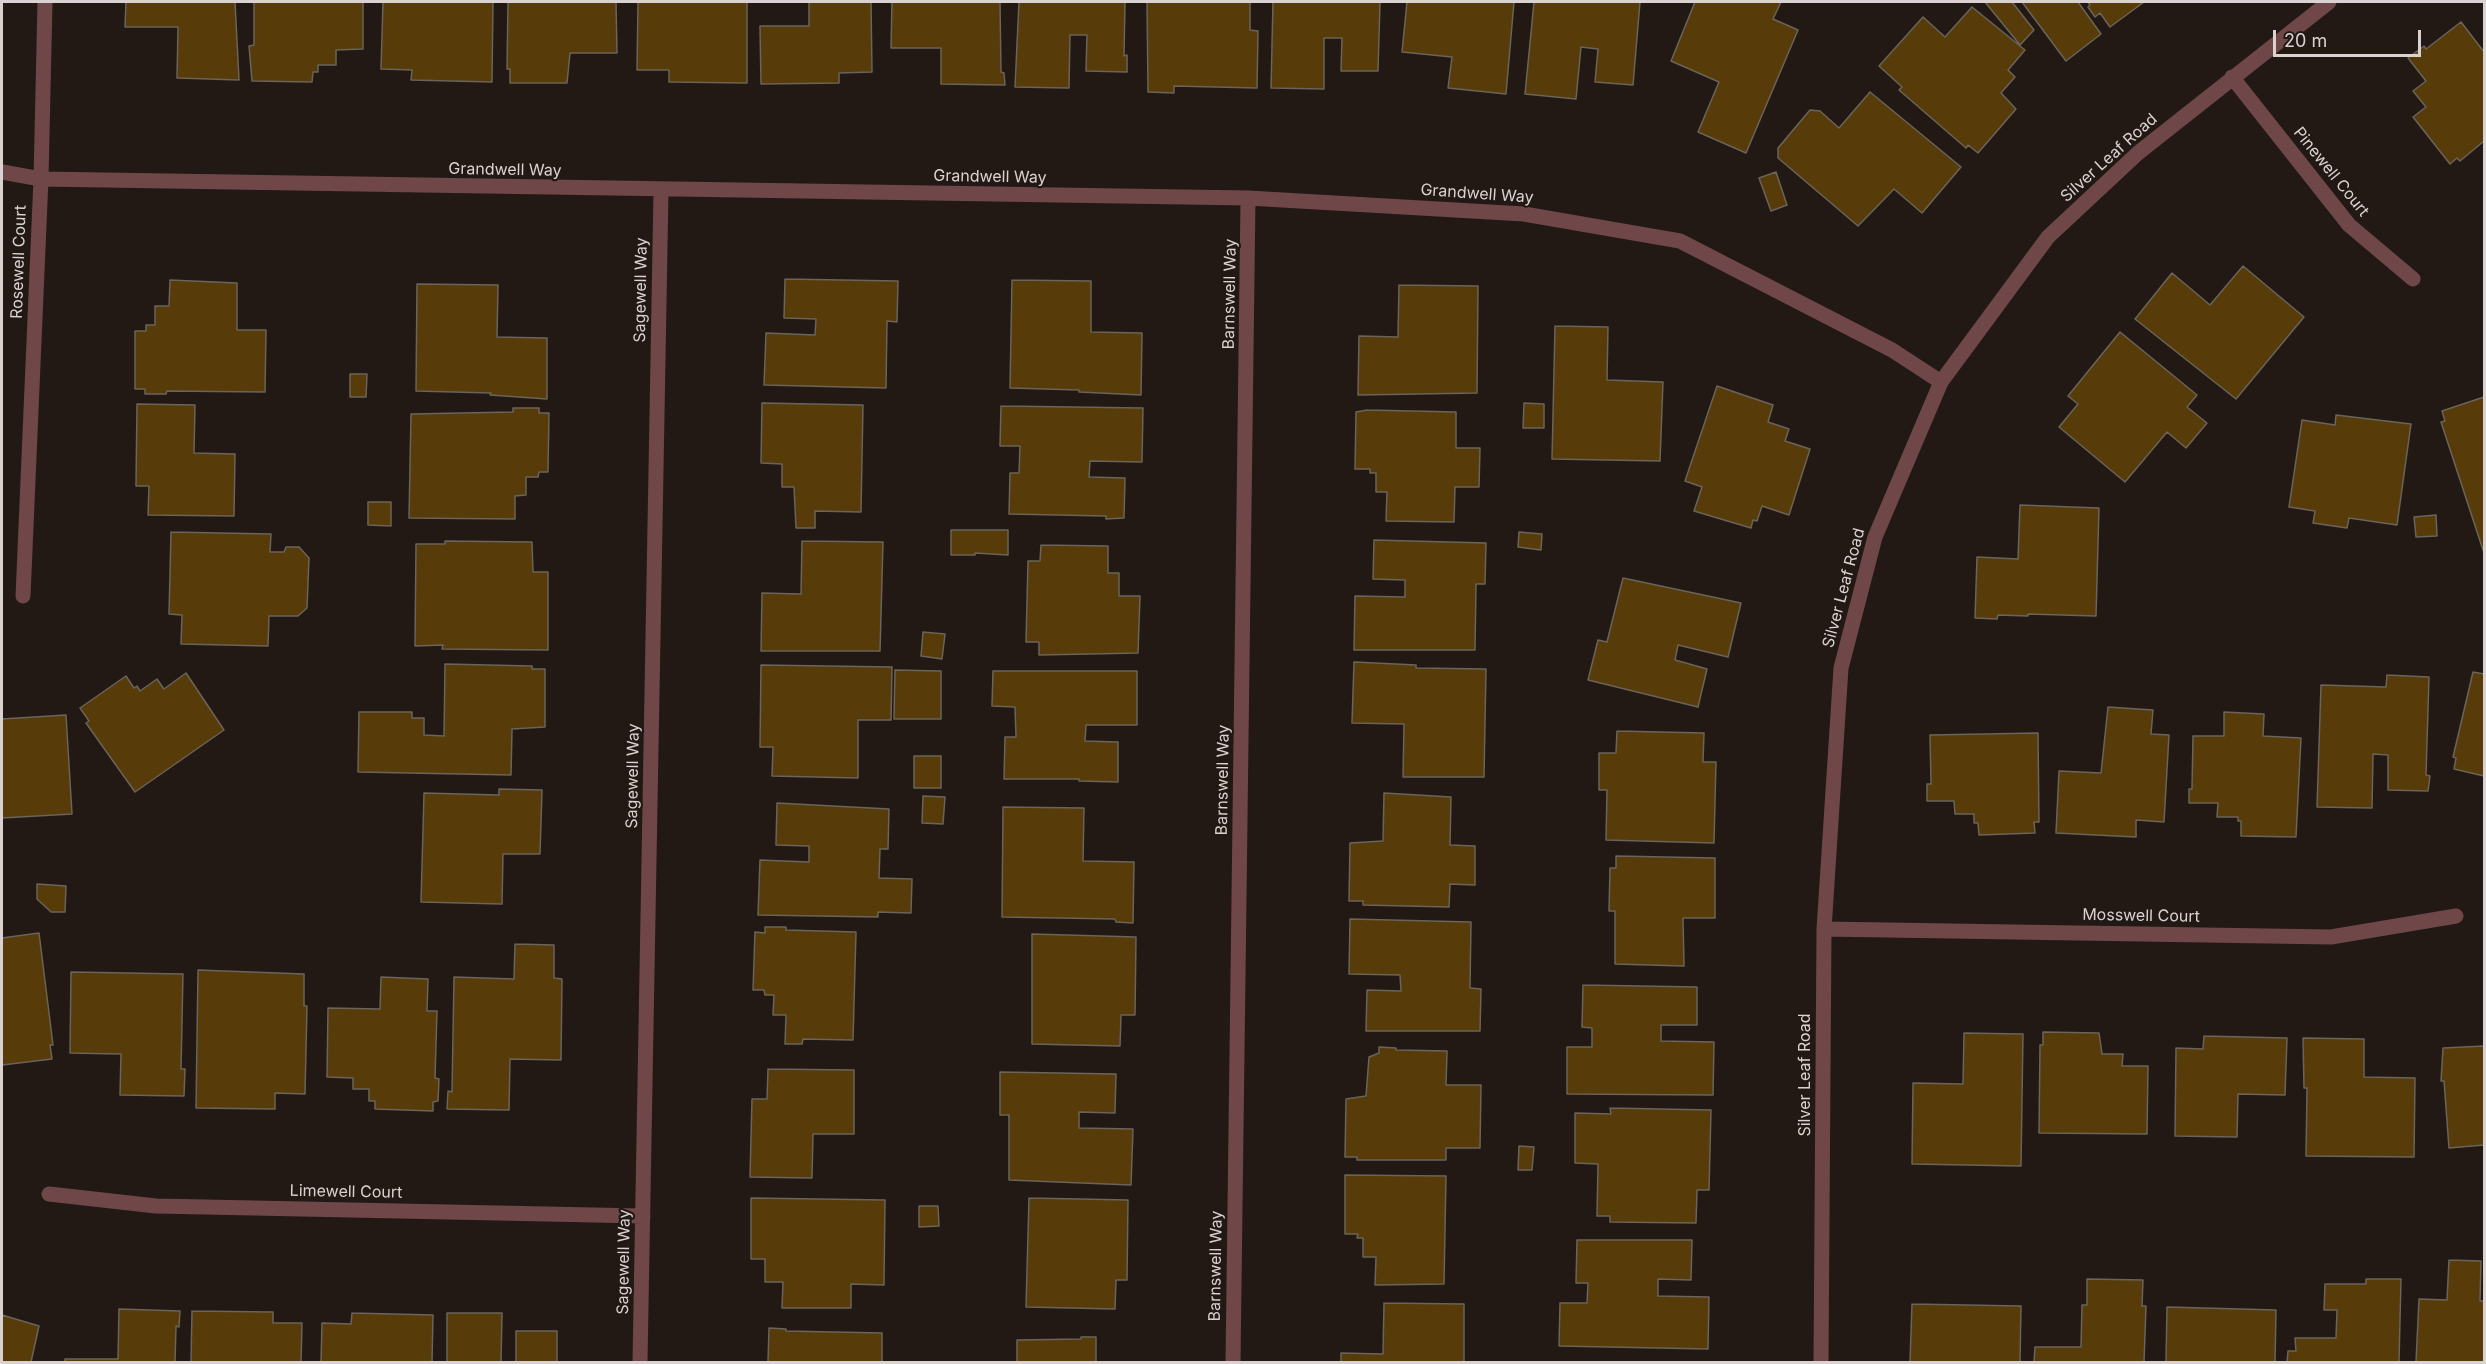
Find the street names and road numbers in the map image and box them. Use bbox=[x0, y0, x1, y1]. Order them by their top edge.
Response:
street label: Silver Leaf Road bbox=[2057, 110, 2161, 206]
street label: Pinewell Court bbox=[2289, 124, 2373, 220]
street label: Grandwell Way bbox=[448, 159, 562, 181]
street label: Grandwell Way bbox=[933, 166, 1047, 188]
street label: Grandwell Way bbox=[1420, 180, 1534, 208]
street label: Rosewell Court bbox=[7, 205, 31, 319]
street label: Sagewell Way bbox=[630, 237, 652, 343]
street label: Barnswell Way bbox=[1219, 238, 1241, 350]
street label: Silver Leaf Road bbox=[1819, 526, 1869, 650]
street label: Sagewell Way bbox=[622, 723, 644, 829]
street label: Barnswell Way bbox=[1212, 724, 1234, 836]
street label: Mosswell Court bbox=[2082, 905, 2200, 927]
street label: Silver Leaf Road bbox=[1795, 1013, 1815, 1137]
street label: Limewell Court bbox=[290, 1181, 402, 1203]
street label: Sagewell Way bbox=[613, 1209, 635, 1315]
street label: Barnswell Way bbox=[1205, 1210, 1227, 1322]

